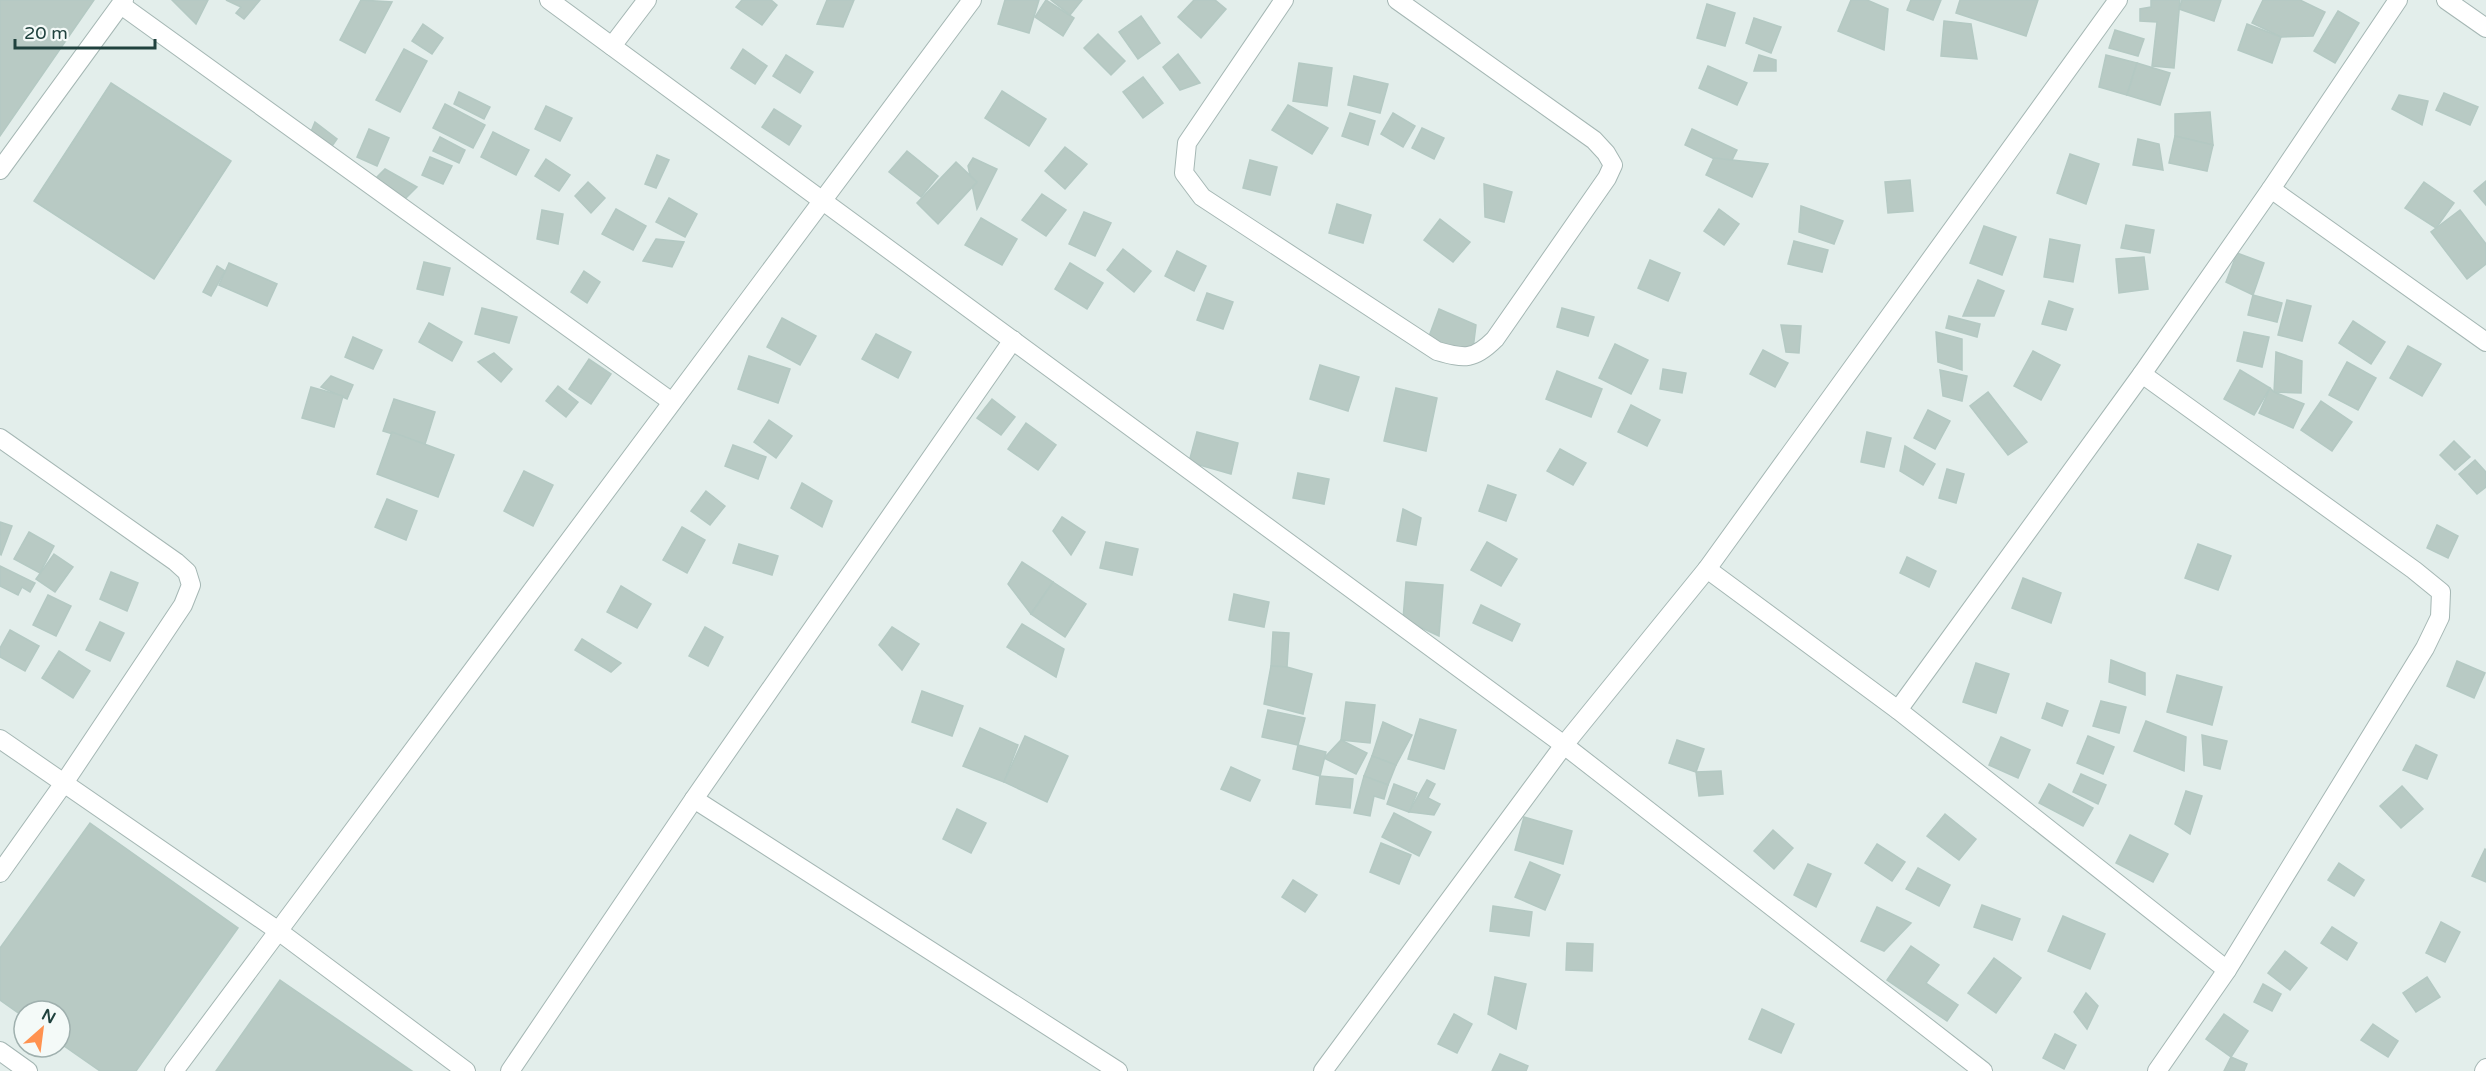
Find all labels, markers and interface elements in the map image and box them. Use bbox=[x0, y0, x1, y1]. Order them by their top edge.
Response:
scale bar bbox=[15, 12, 154, 50]
text: 20 m bbox=[24, 22, 68, 44]
north arrow bbox=[12, 999, 72, 1059]
text: N bbox=[38, 1005, 59, 1028]

